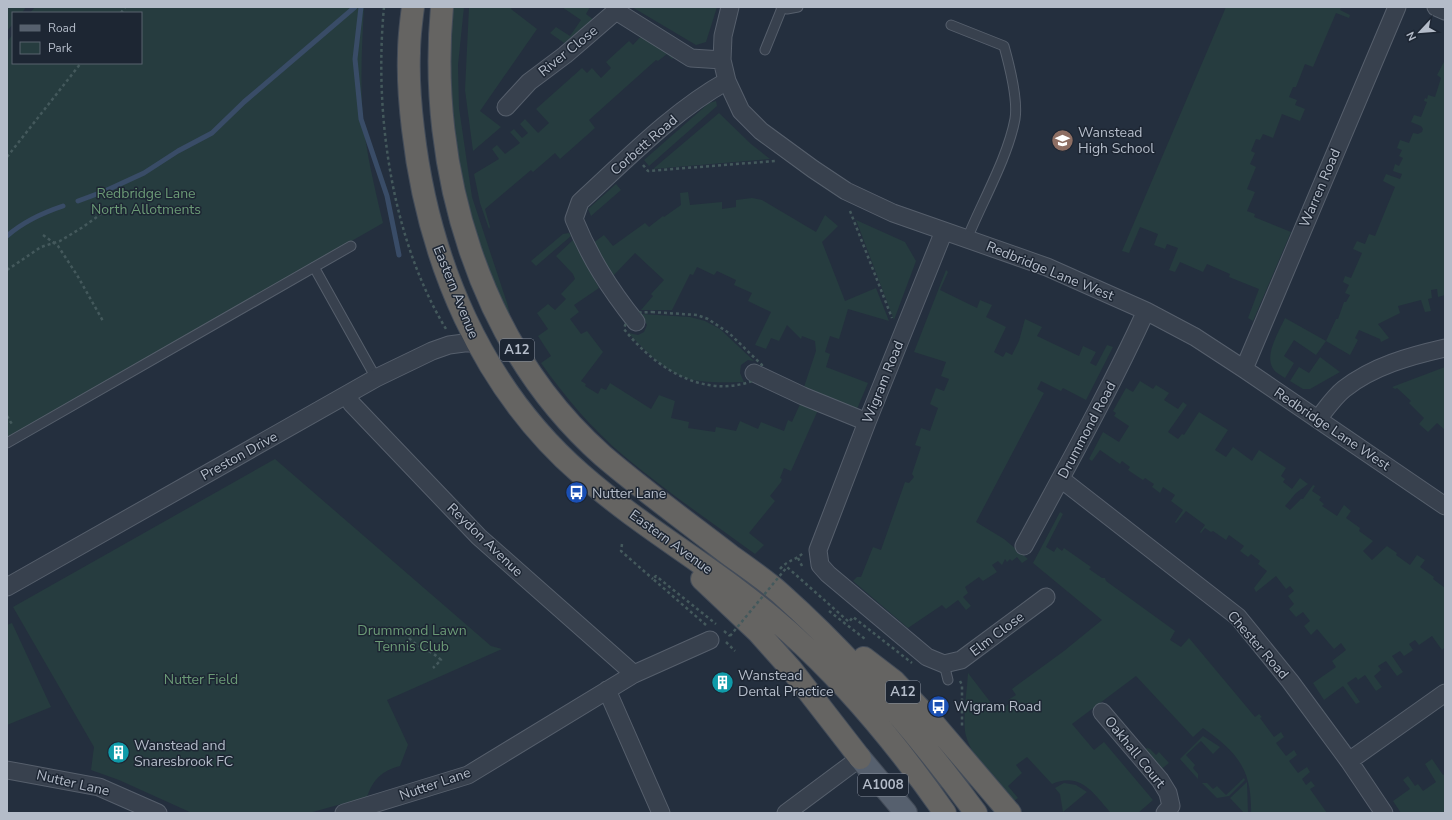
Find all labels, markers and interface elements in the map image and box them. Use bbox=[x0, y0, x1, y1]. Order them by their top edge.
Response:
legend bbox=[12, 12, 142, 64]
north arrow bbox=[1400, 12, 1440, 52]
text: Road bbox=[48, 20, 76, 36]
street label: River Close bbox=[534, 21, 602, 81]
text: N bbox=[1403, 29, 1420, 43]
text: Park bbox=[48, 40, 73, 56]
street label: Corbett Road bbox=[606, 111, 682, 179]
place label: Wanstead High School bbox=[1078, 123, 1155, 158]
school or university icon: Wanstead High School bbox=[1049, 127, 1075, 153]
street label: Warren Road bbox=[1295, 146, 1345, 230]
park label: Redbridge Lane North Allotments bbox=[91, 184, 201, 219]
street label: Redbridge Lane West bbox=[983, 237, 1117, 305]
street label: Eastern Avenue bbox=[429, 243, 483, 341]
street label: Wigram Road bbox=[858, 338, 908, 426]
road number: A12 bbox=[500, 339, 534, 361]
street label: Drummond Road bbox=[1053, 378, 1121, 482]
street label: Redbridge Lane West bbox=[1270, 383, 1394, 475]
street label: Preston Drive bbox=[197, 427, 281, 485]
bus stop icon: Nutter Lane bbox=[563, 480, 589, 506]
place label: Nutter Lane bbox=[592, 484, 666, 503]
street label: Reydon Avenue bbox=[443, 499, 527, 581]
street label: Eastern Avenue bbox=[626, 505, 716, 579]
street label: Elm Close bbox=[966, 607, 1028, 661]
street label: Chester Road bbox=[1223, 607, 1293, 683]
park label: Drummond Lawn Tennis Club bbox=[357, 621, 467, 656]
place label: Wanstead Dental Practice bbox=[738, 666, 833, 701]
park label: Nutter Field bbox=[164, 670, 238, 689]
building icon: Wanstead Dental Practice bbox=[710, 670, 736, 696]
road number: A12 bbox=[886, 681, 920, 703]
bus stop icon: Wigram Road bbox=[925, 693, 951, 719]
place label: Wigram Road bbox=[954, 697, 1041, 716]
street label: Oakhall Court bbox=[1100, 712, 1170, 792]
place label: Wanstead and Snaresbrook FC bbox=[134, 736, 233, 771]
building icon: Wanstead and Snaresbrook FC bbox=[106, 740, 132, 766]
street label: Nutter Lane bbox=[397, 763, 473, 805]
street label: Nutter Lane bbox=[35, 765, 111, 801]
road number: A1008 bbox=[858, 774, 908, 796]

